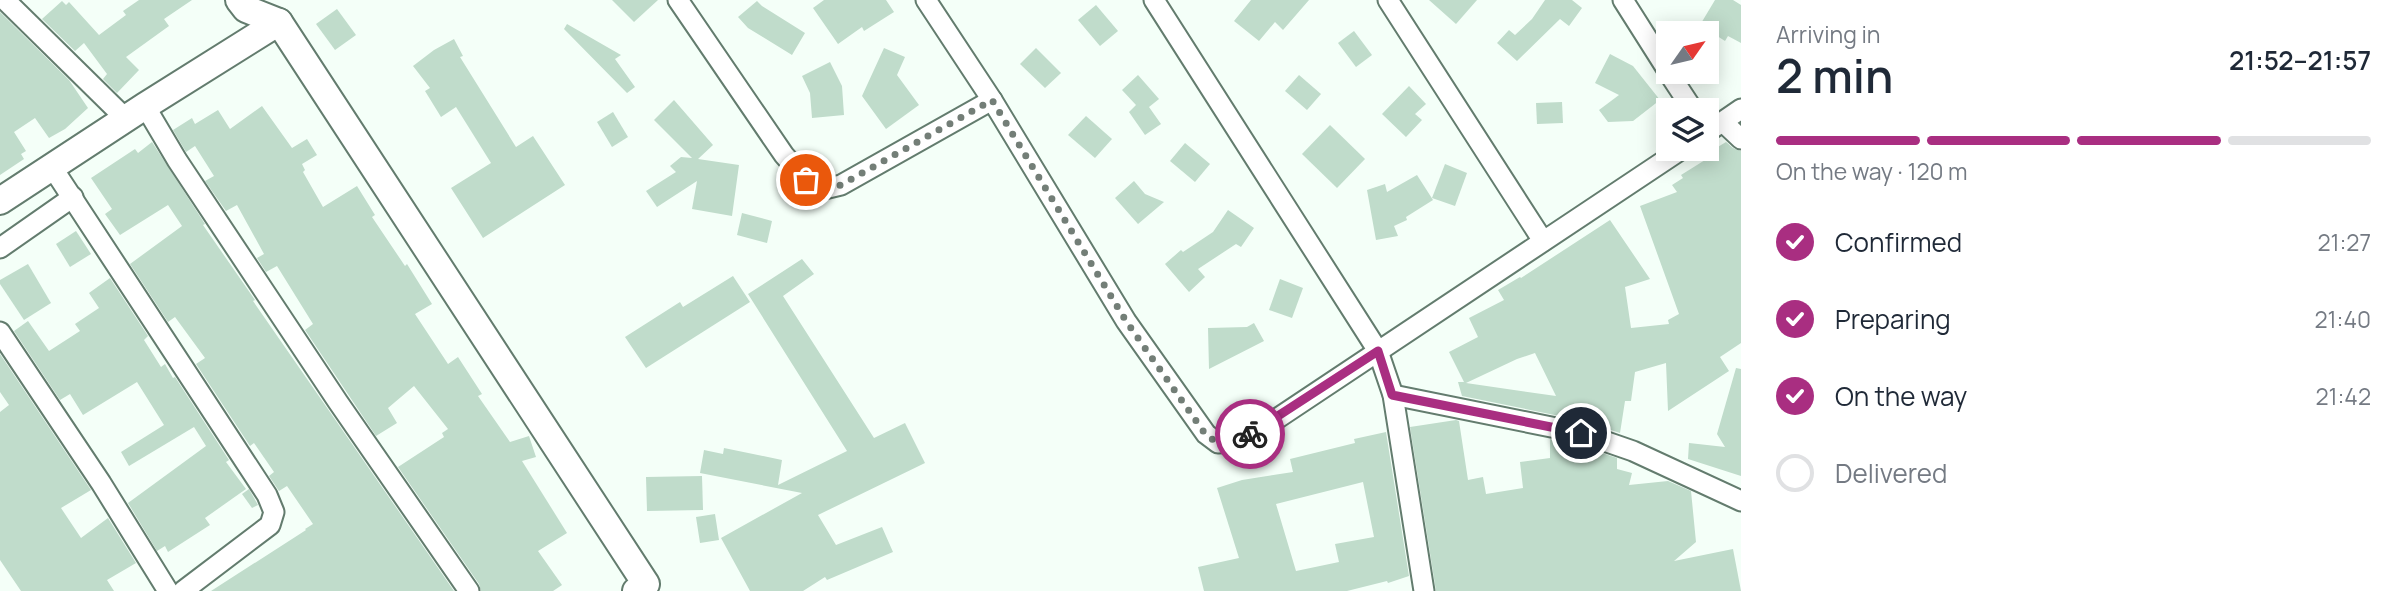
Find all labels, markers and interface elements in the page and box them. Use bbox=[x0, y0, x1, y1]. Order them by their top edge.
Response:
text: Arriving in bbox=[1776, 18, 1881, 50]
north arrow bbox=[1656, 21, 1718, 84]
map controls bbox=[1656, 21, 1719, 161]
text: 21:52–21:57 bbox=[2229, 42, 2371, 78]
text: 2 min bbox=[1776, 44, 1893, 107]
button: layers bbox=[1656, 98, 1719, 161]
pin bbox=[776, 150, 836, 210]
text: On the way · 120 m bbox=[1776, 155, 1968, 187]
icon: bag bbox=[787, 161, 825, 199]
icon: check bbox=[1776, 223, 1814, 261]
text: Confirmed bbox=[1835, 224, 1962, 260]
text: 21:27 bbox=[2317, 226, 2371, 258]
icon: check bbox=[1776, 300, 1814, 338]
text: Preparing bbox=[1835, 301, 1951, 337]
text: 21:40 bbox=[2314, 303, 2371, 335]
icon: check bbox=[1776, 377, 1814, 415]
text: On the way bbox=[1835, 378, 1967, 414]
text: 21:42 bbox=[2315, 380, 2371, 412]
courier bbox=[1215, 399, 1285, 469]
pin bbox=[1551, 403, 1611, 463]
icon: home bbox=[1562, 414, 1600, 452]
icon: bike bbox=[1231, 415, 1269, 453]
text: Delivered bbox=[1835, 455, 1947, 491]

